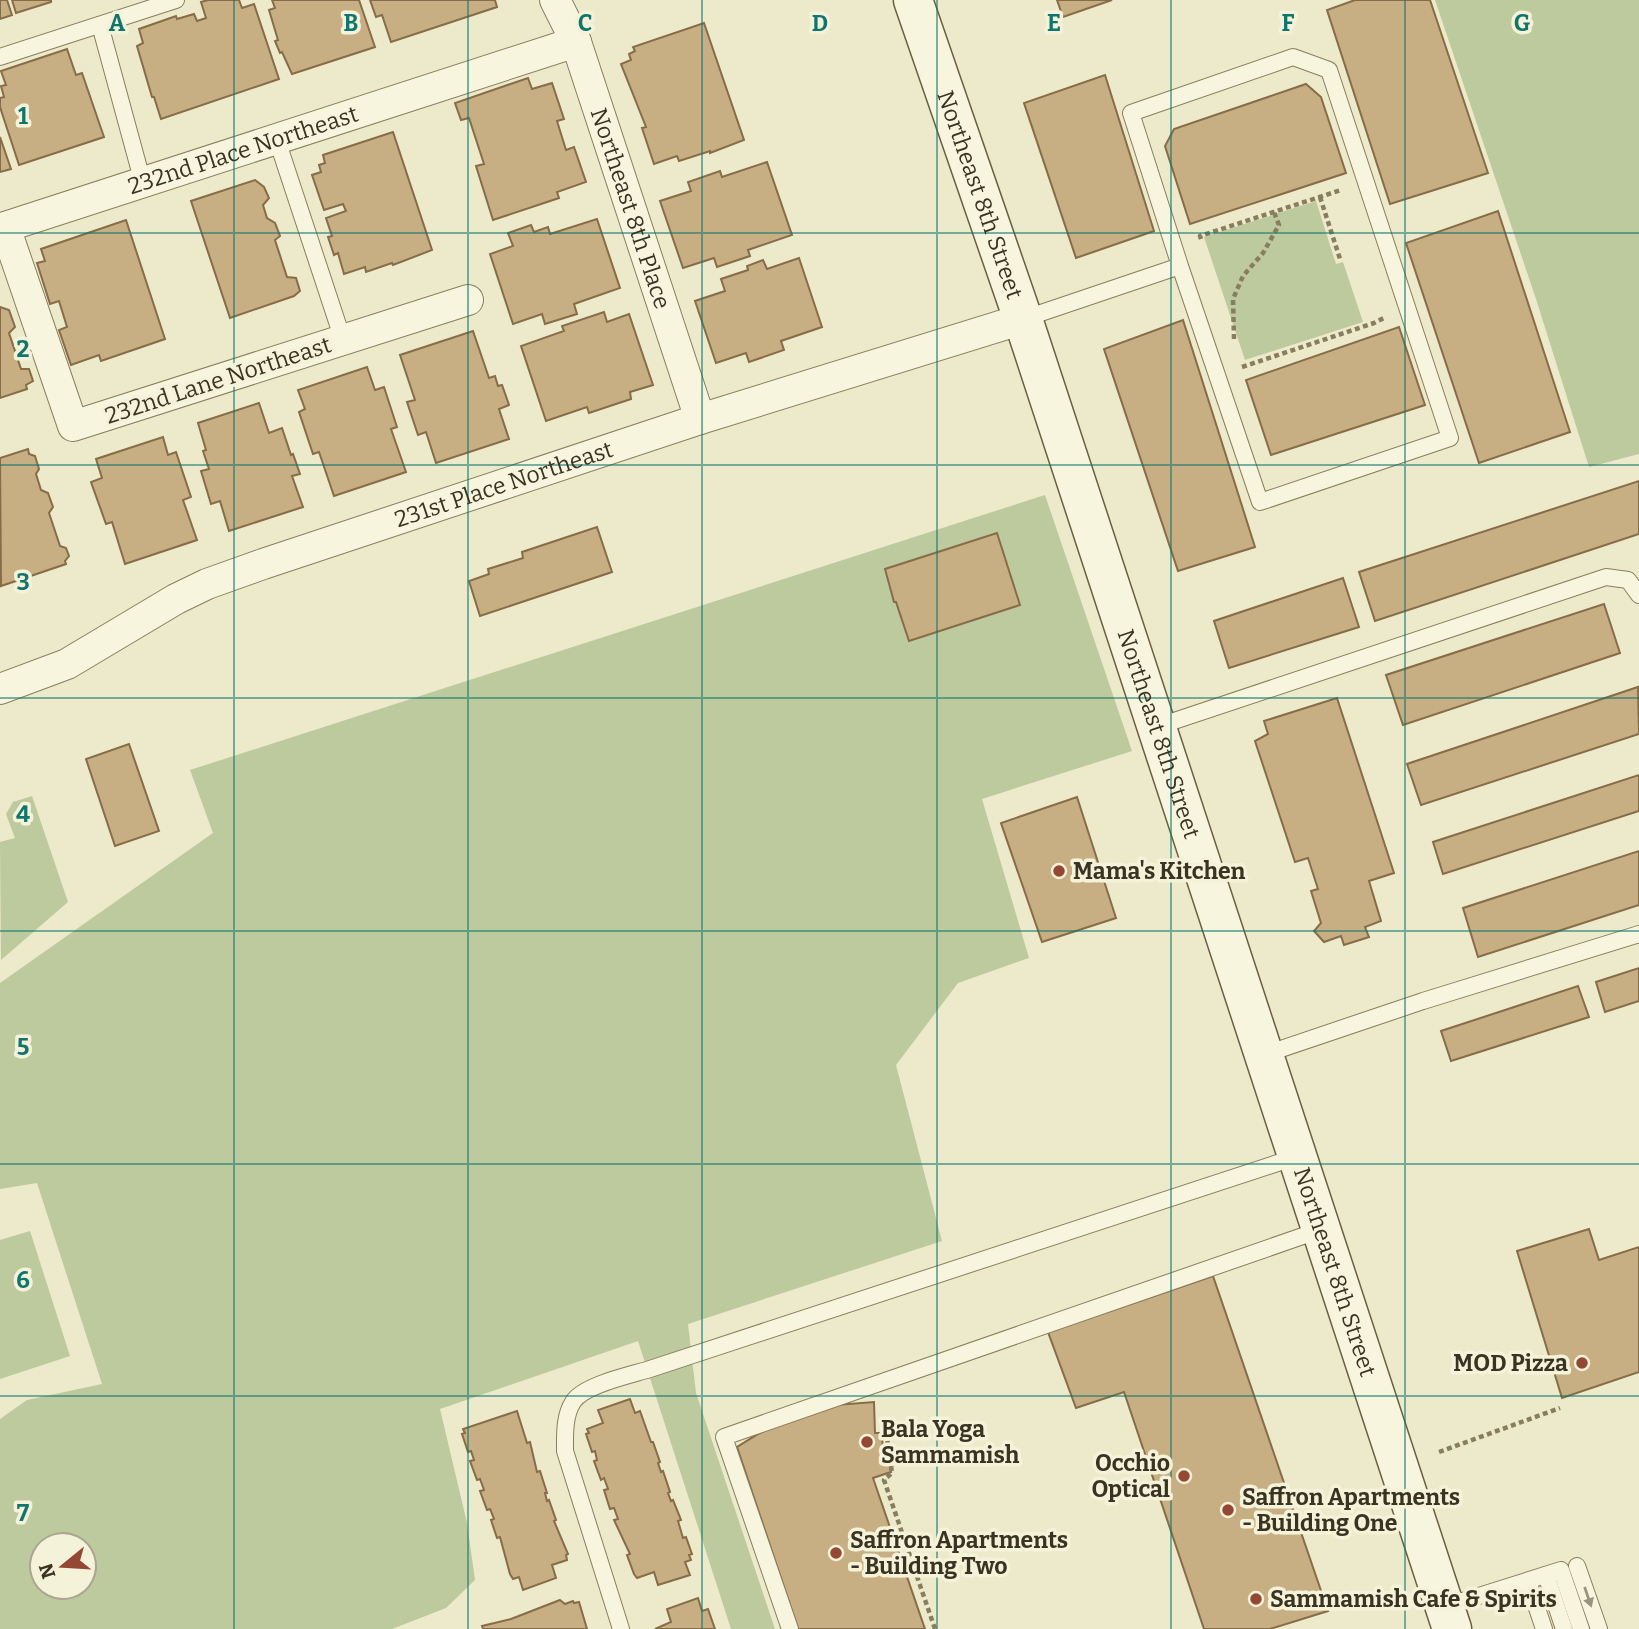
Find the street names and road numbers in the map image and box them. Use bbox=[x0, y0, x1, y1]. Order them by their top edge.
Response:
street label: Northeast 8th Street bbox=[931, 87, 1029, 303]
street label: 232nd Place Northeast bbox=[124, 100, 361, 200]
street label: Northeast 8th Place bbox=[585, 104, 677, 312]
street label: 232nd Lane Northeast bbox=[102, 330, 334, 430]
street label: 231st Place Northeast bbox=[391, 435, 616, 533]
street label: Northeast 8th Street bbox=[1112, 626, 1206, 842]
street label: Northeast 8th Street bbox=[1288, 1164, 1382, 1380]

